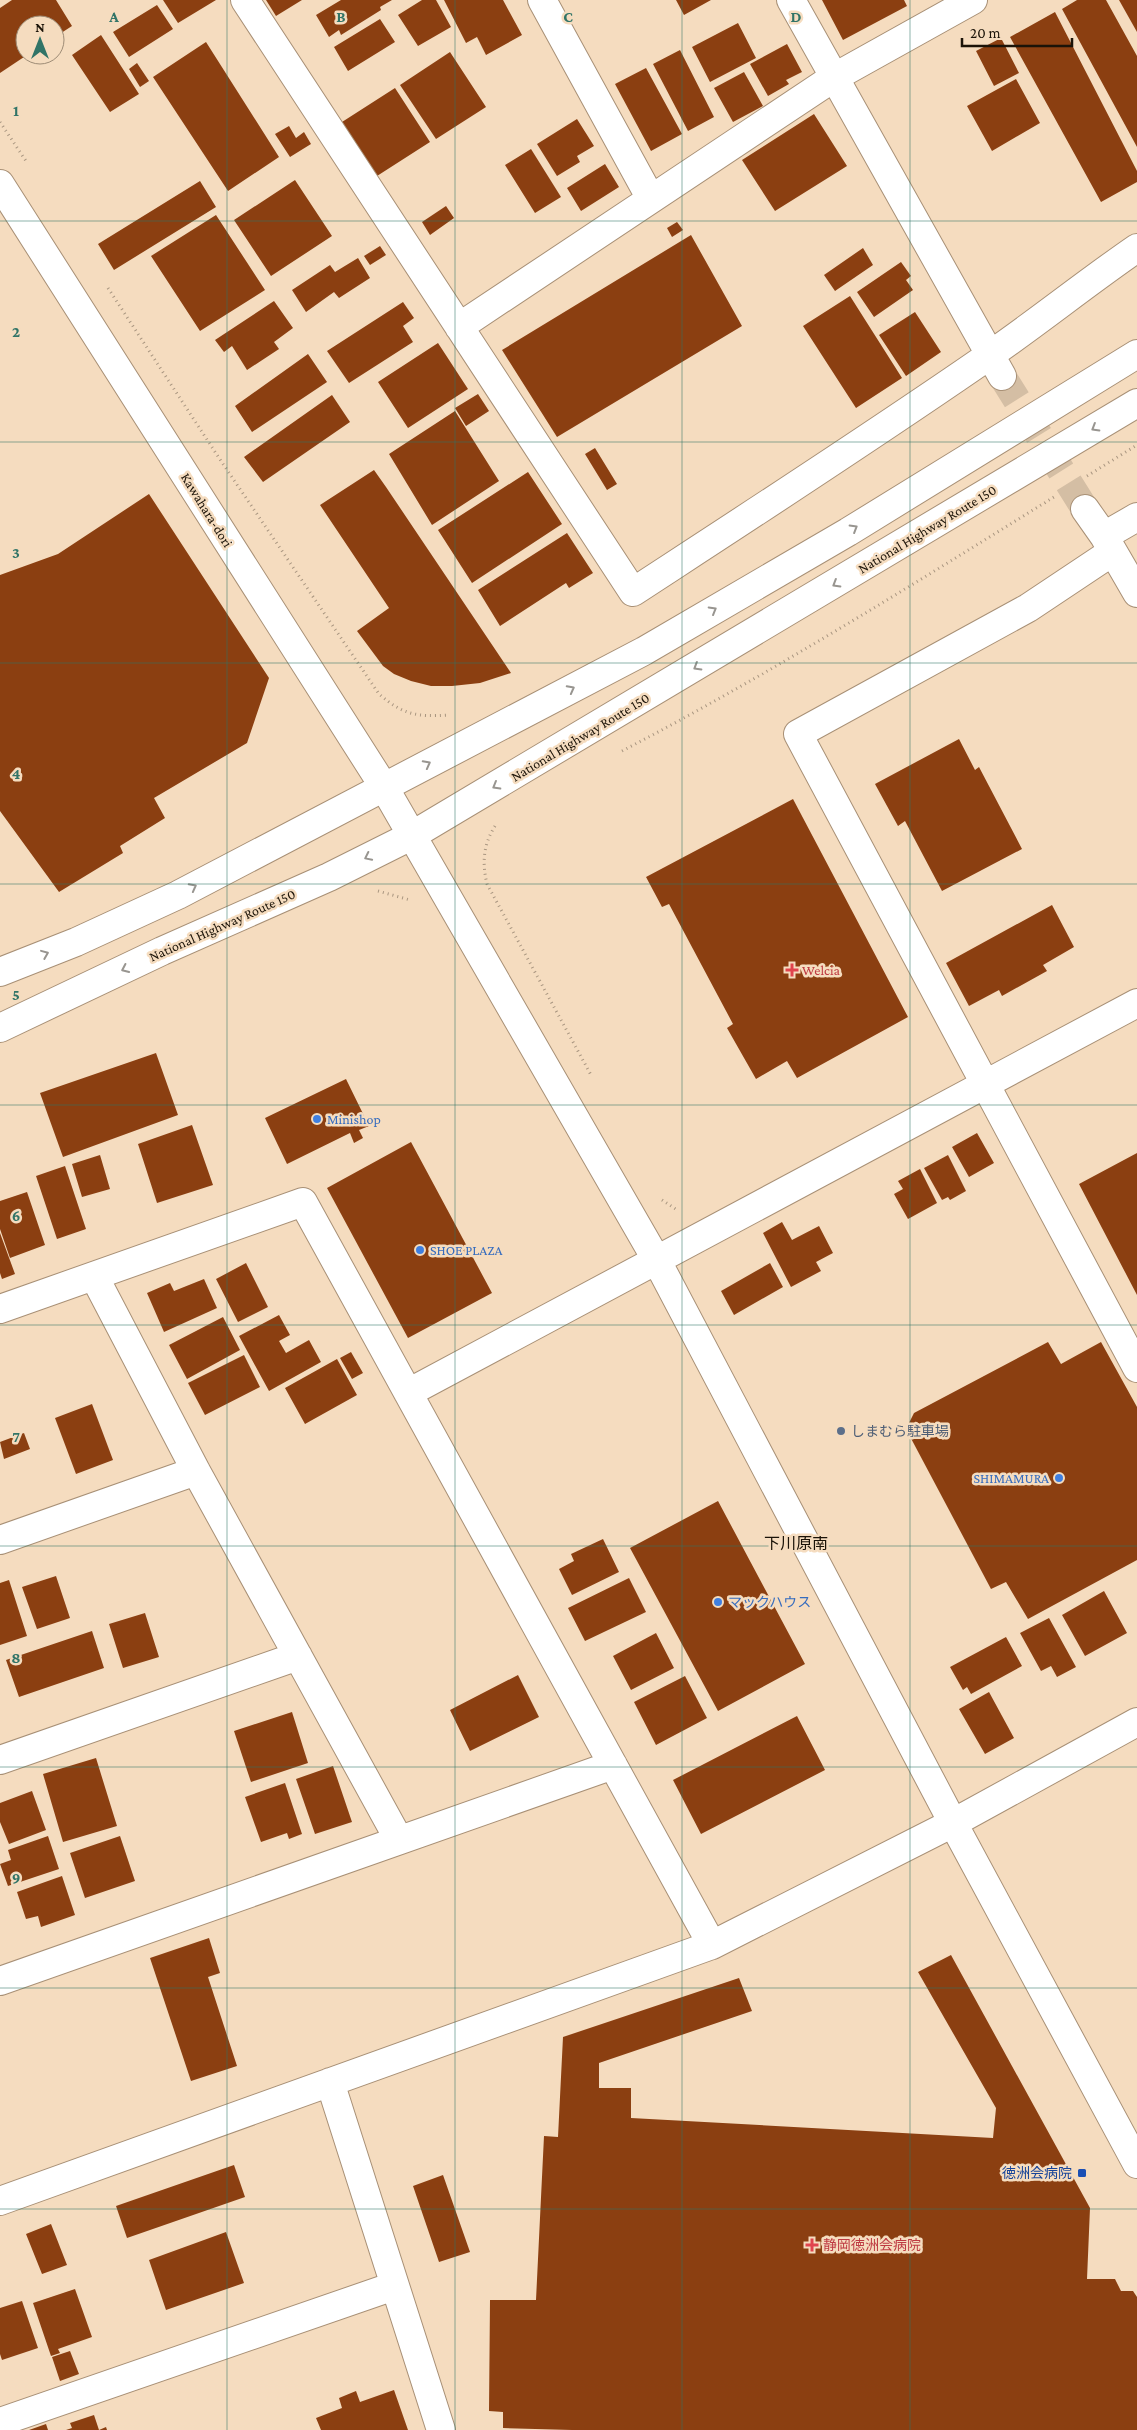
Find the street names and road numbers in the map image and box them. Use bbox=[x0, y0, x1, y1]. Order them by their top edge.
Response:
street label: Kawahara-dori bbox=[178, 470, 236, 550]
street label: National Highway Route 150 bbox=[855, 481, 999, 577]
street label: National Highway Route 150 bbox=[508, 689, 652, 785]
street label: National Highway Route 150 bbox=[146, 885, 298, 965]

